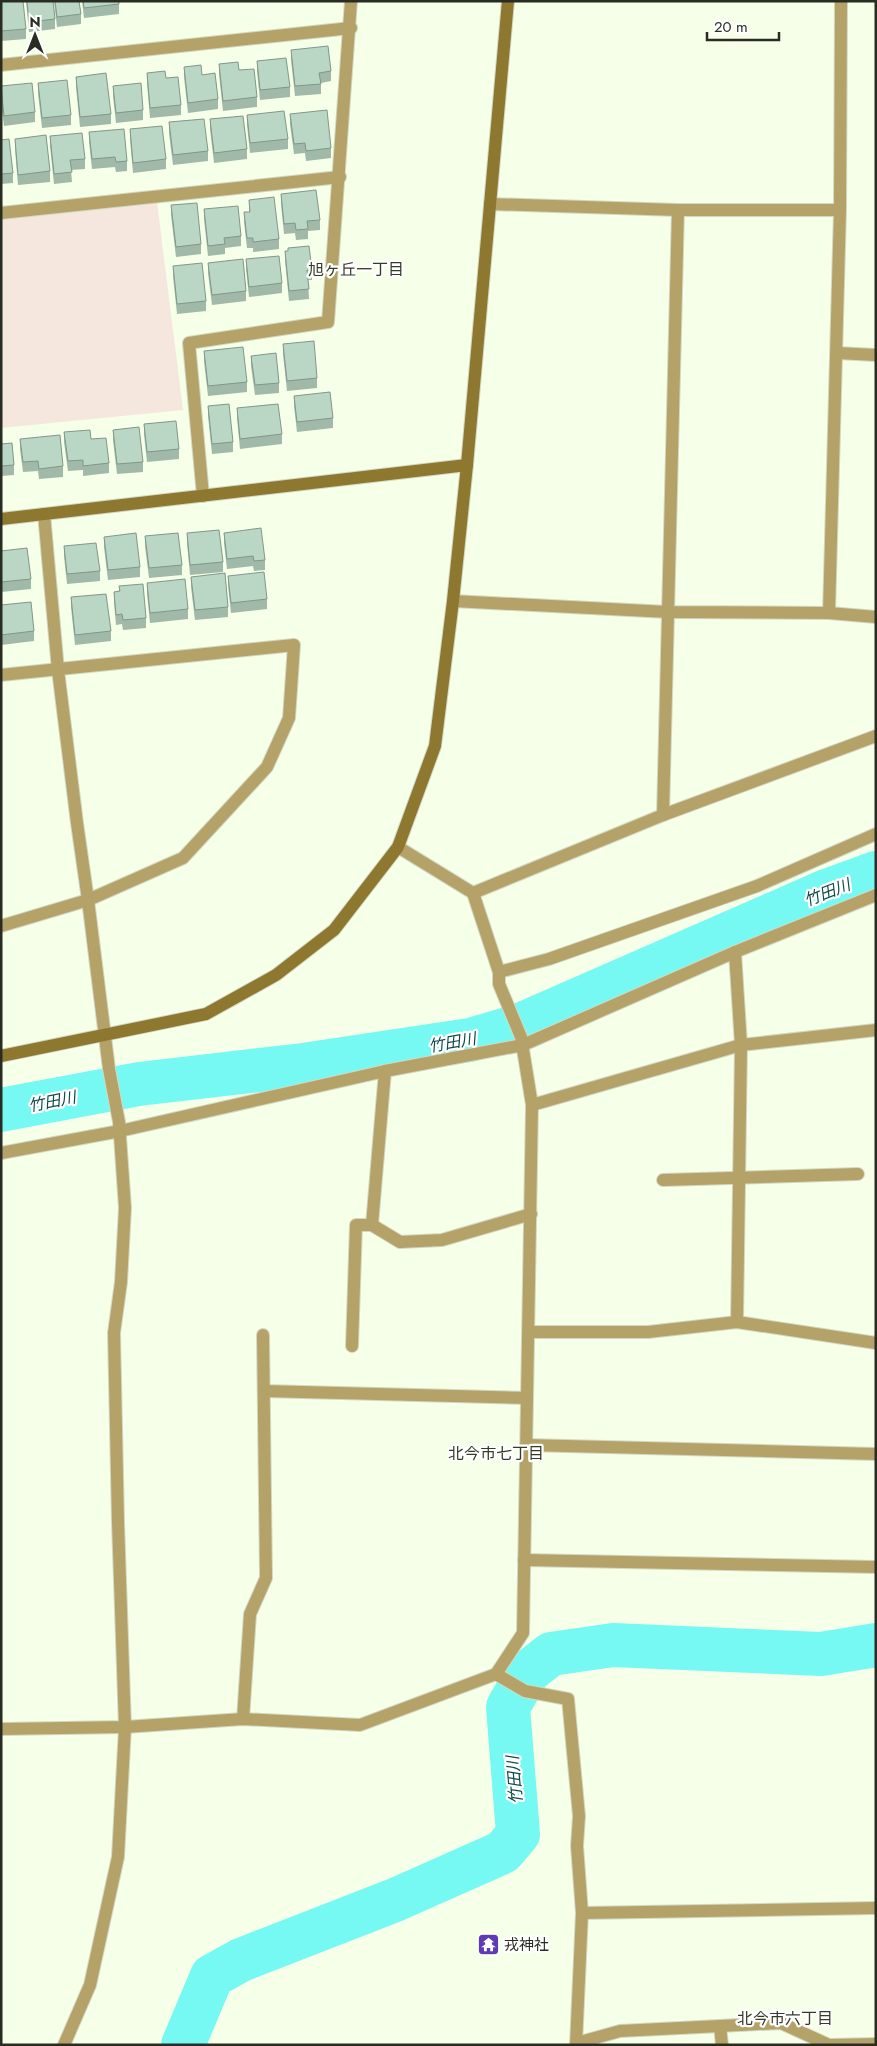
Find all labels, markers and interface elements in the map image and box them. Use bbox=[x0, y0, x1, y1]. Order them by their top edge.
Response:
north arrow bbox=[10, 10, 60, 60]
scale bar bbox=[707, 10, 780, 42]
text: N bbox=[29, 12, 41, 32]
text: 20 m bbox=[714, 16, 748, 38]
district label: 旭ヶ丘一丁目 bbox=[308, 258, 404, 281]
water label: 竹田川 bbox=[801, 872, 856, 912]
water label: 竹田川 bbox=[426, 1027, 480, 1058]
water label: 竹田川 bbox=[26, 1085, 80, 1117]
district label: 北今市七丁目 bbox=[448, 1442, 544, 1465]
water label: 竹田川 bbox=[501, 1753, 528, 1805]
temple icon: 戎神社 bbox=[476, 1933, 500, 1957]
place label: 戎神社 bbox=[504, 1934, 549, 1956]
district label: 北今市六丁目 bbox=[737, 2007, 833, 2030]

